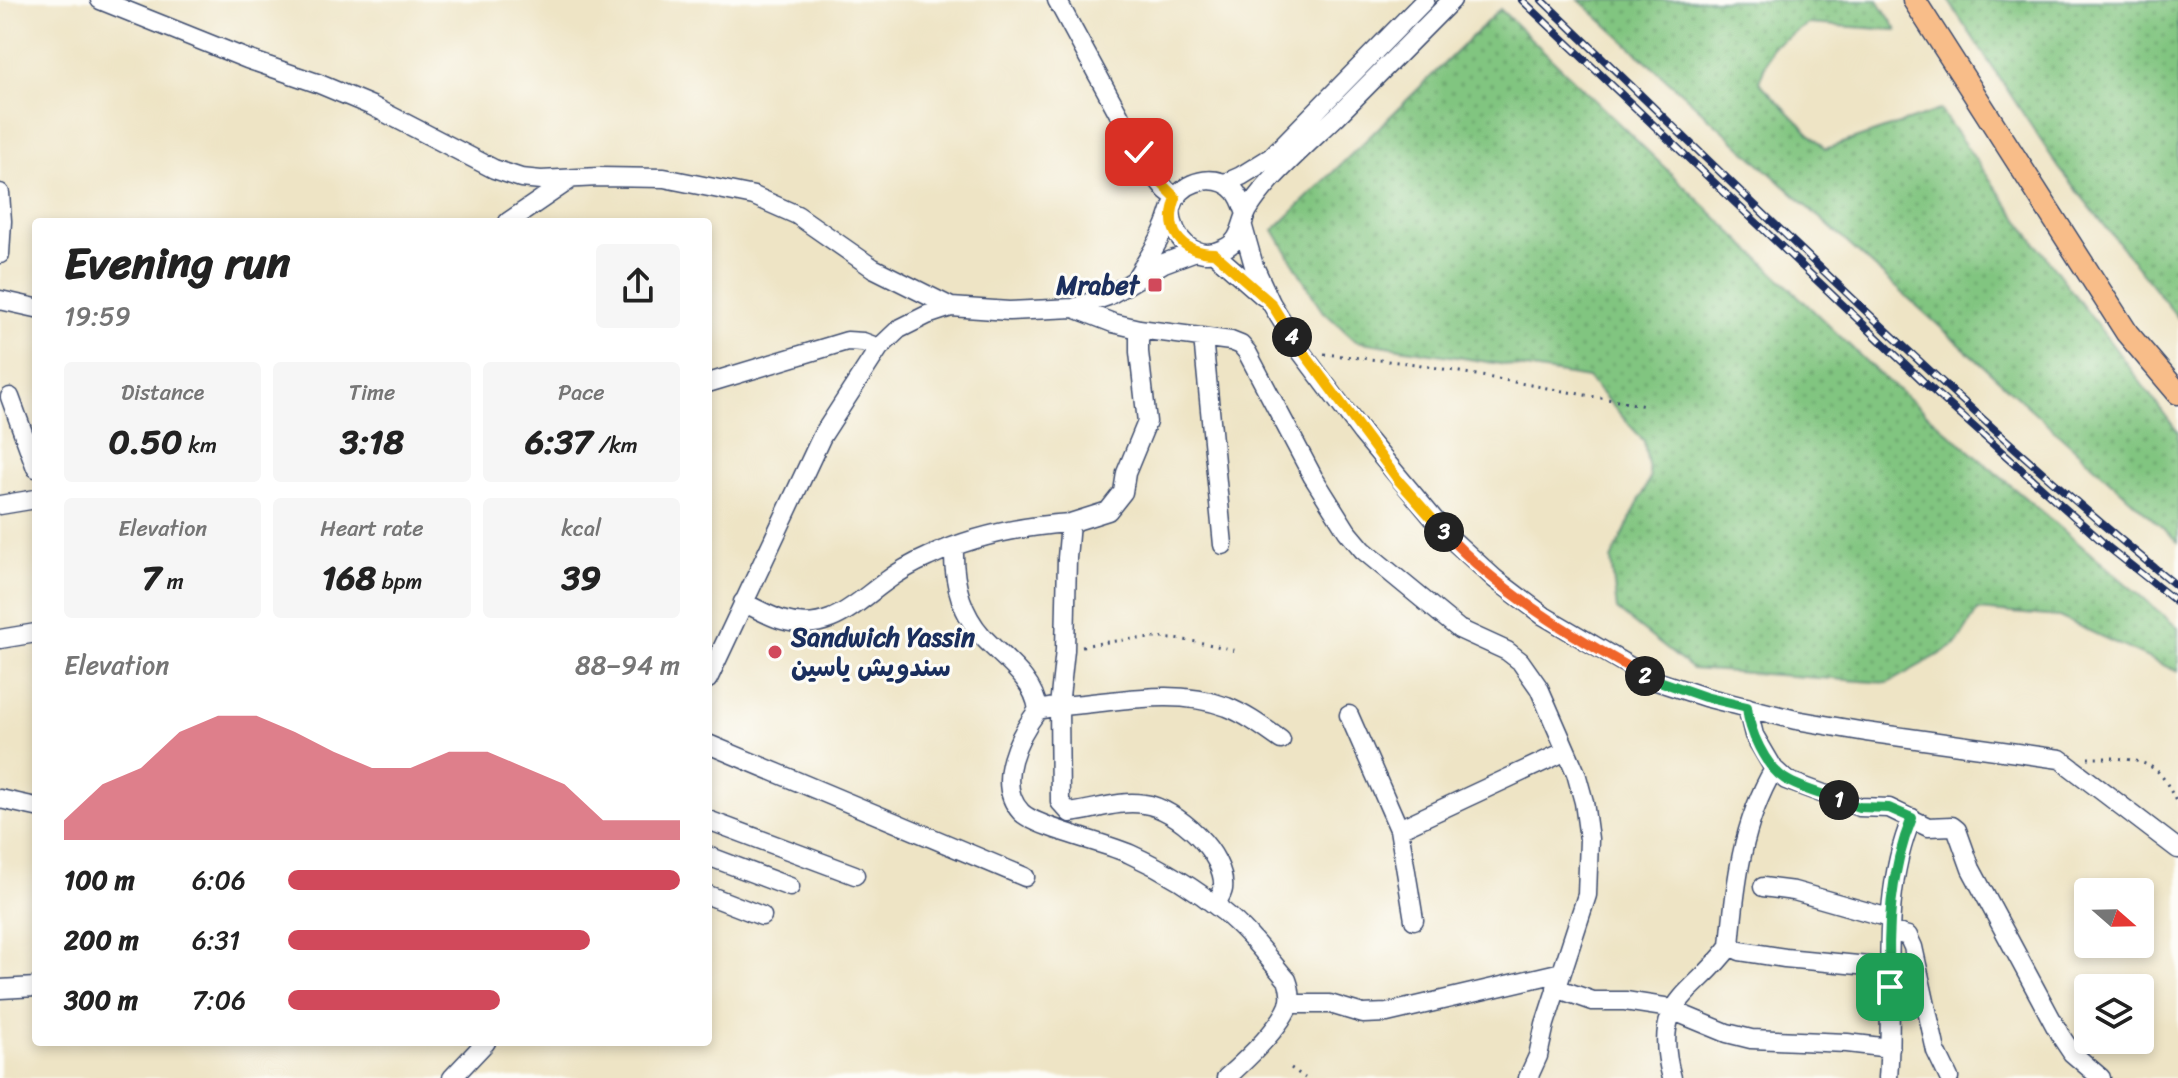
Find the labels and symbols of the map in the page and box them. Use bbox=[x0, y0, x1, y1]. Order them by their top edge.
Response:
pin bbox=[1105, 118, 1173, 186]
place label: Mrabet bbox=[1055, 262, 1141, 308]
marker: Mrabet bbox=[1146, 276, 1164, 294]
pin: 4 bbox=[1272, 317, 1312, 357]
pin: 3 bbox=[1424, 512, 1464, 552]
place label: Sandwich Yassin سندويش ياسين bbox=[790, 614, 975, 690]
marker: Sandwich Yassin سندويش ياسين bbox=[766, 643, 784, 661]
pin: 2 bbox=[1625, 656, 1665, 696]
pin: 1 bbox=[1819, 780, 1859, 820]
north arrow bbox=[2074, 878, 2154, 958]
pin bbox=[1856, 953, 1924, 1021]

